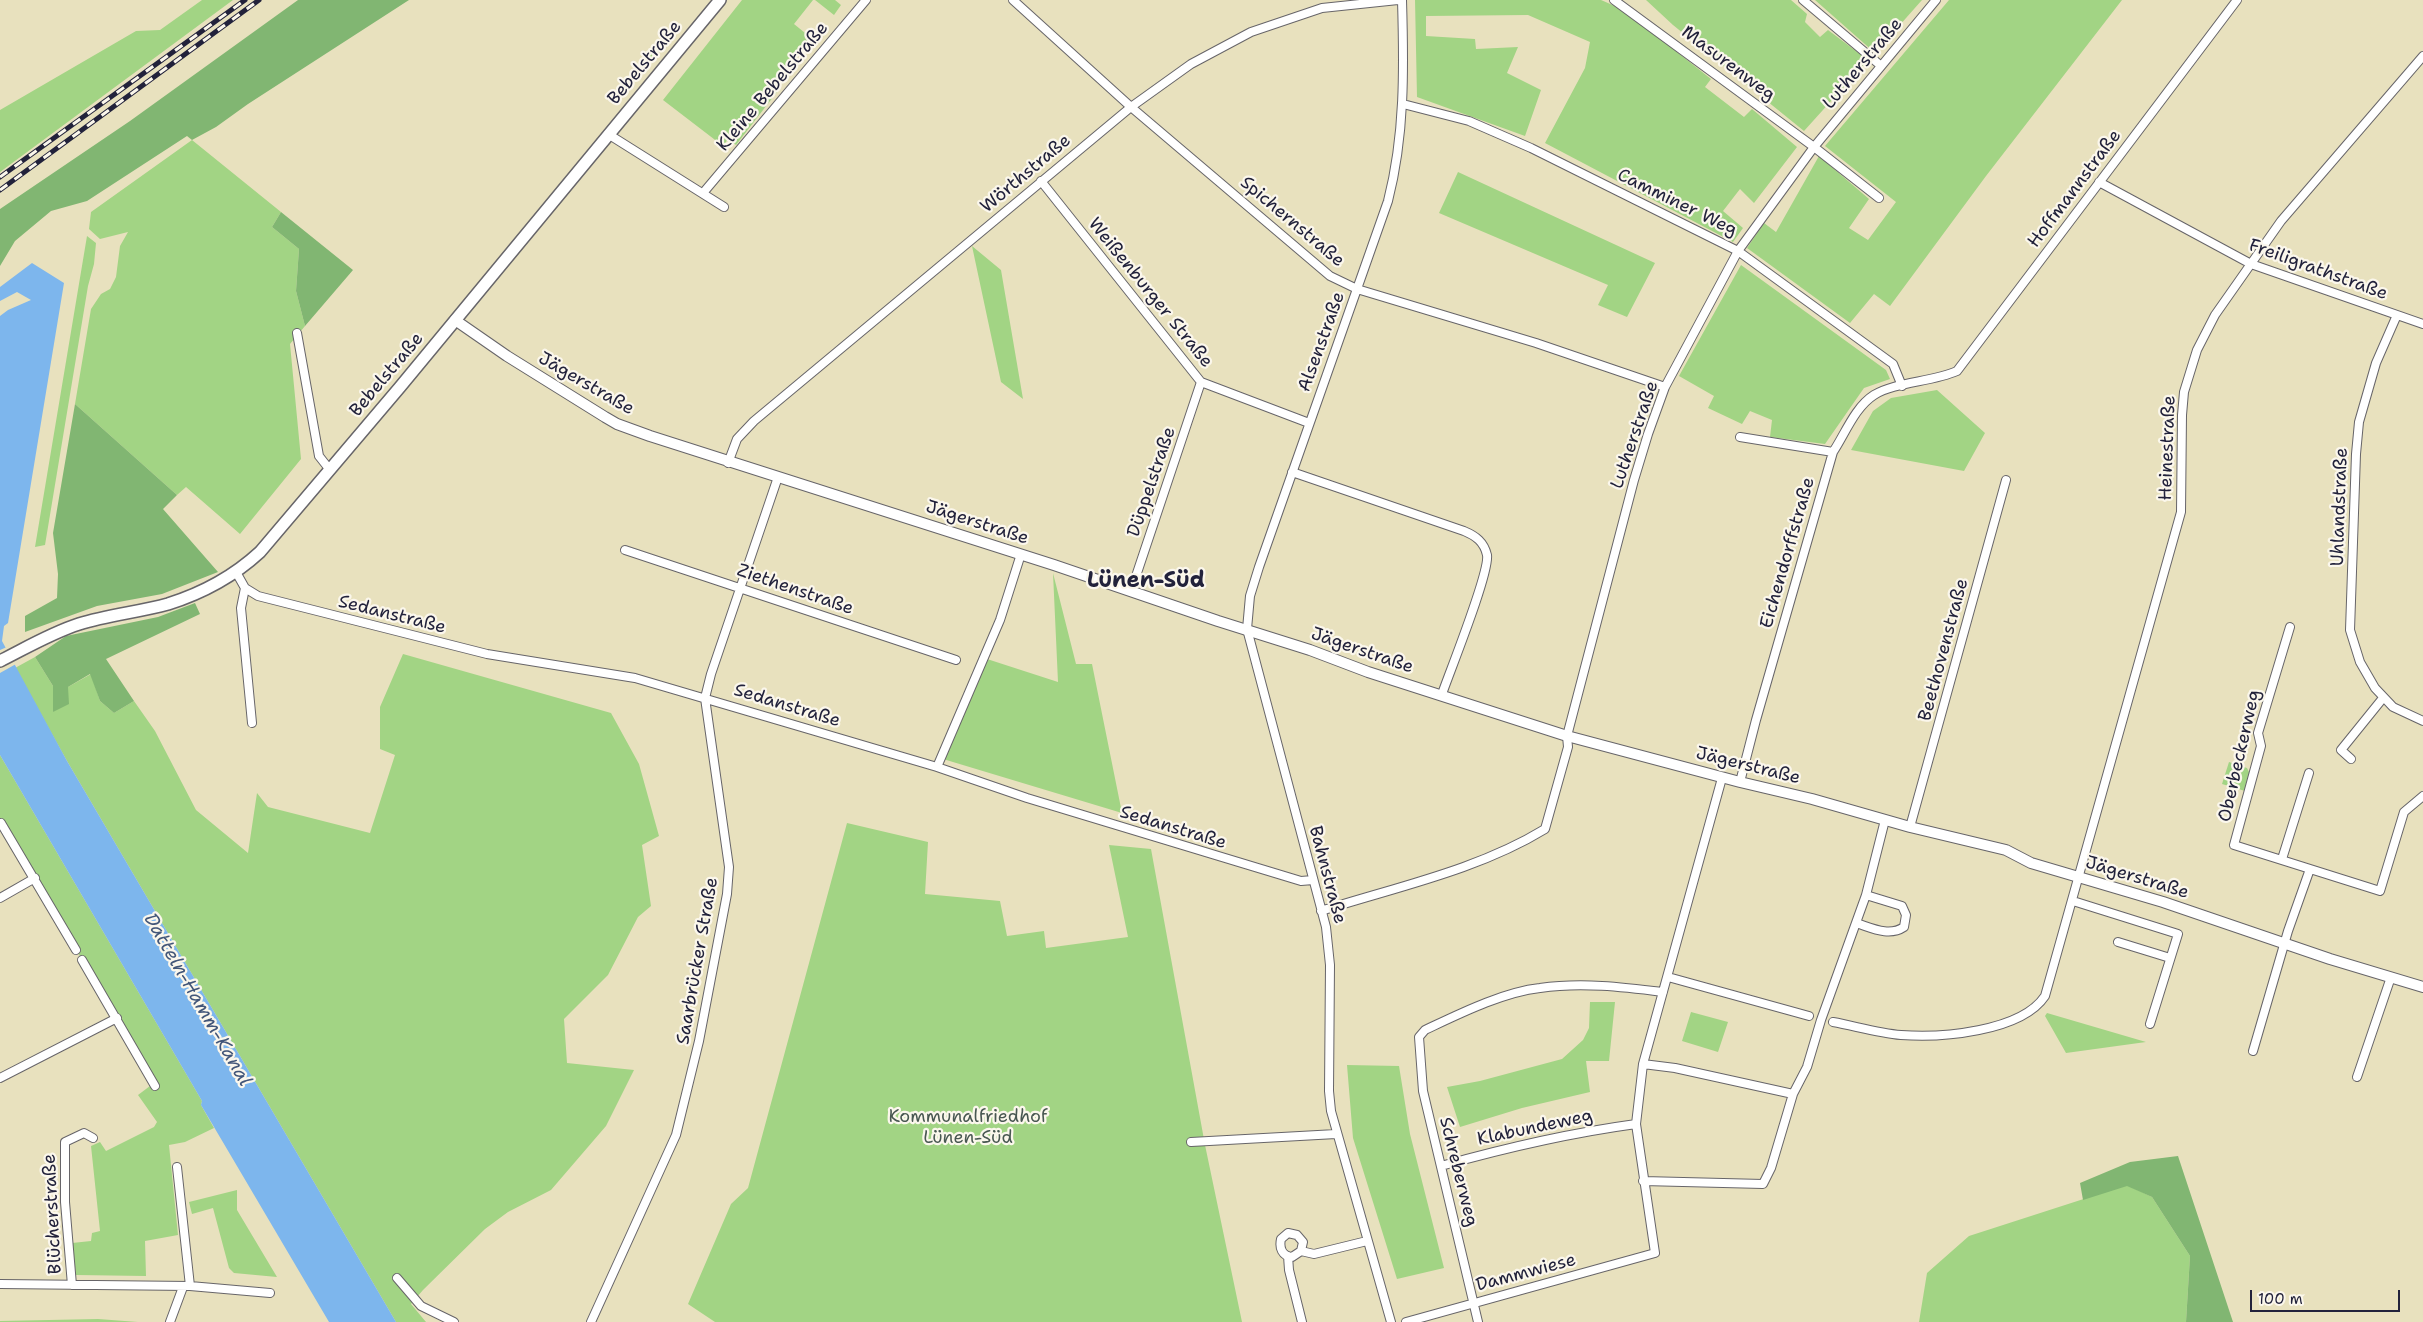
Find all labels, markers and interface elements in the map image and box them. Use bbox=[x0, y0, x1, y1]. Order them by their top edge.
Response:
street label: Lutherstraße bbox=[1819, 14, 1907, 114]
street label: Bebelstraße bbox=[604, 17, 686, 109]
street label: Kleine Bebelstraße bbox=[713, 18, 833, 156]
street label: Masurenweg bbox=[1677, 22, 1779, 106]
street label: Hoffmannstraße bbox=[2024, 126, 2126, 252]
street label: Wörthstraße bbox=[977, 130, 1075, 218]
street label: Camminer Weg bbox=[1614, 165, 1740, 241]
street label: Spichernstraße bbox=[1235, 172, 1349, 272]
street label: Weißenburger Straße bbox=[1083, 214, 1217, 372]
street label: Freiligrathstraße bbox=[2246, 235, 2390, 305]
street label: Alsenstraße bbox=[1294, 289, 1350, 395]
street label: Bebelstraße bbox=[346, 329, 428, 421]
street label: Jägerstraße bbox=[534, 348, 638, 420]
street label: Lutherstraße bbox=[1607, 378, 1663, 492]
street label: Heinestraße bbox=[2155, 395, 2181, 501]
street label: Düppelstraße bbox=[1123, 424, 1181, 540]
street label: Uhlandstraße bbox=[2327, 447, 2353, 567]
street label: Eichendorffstraße bbox=[1756, 475, 1820, 631]
street label: Jägerstraße bbox=[923, 496, 1031, 550]
street label: Ziethenstraße bbox=[734, 560, 856, 620]
district label: Lünen-Süd bbox=[1087, 568, 1205, 594]
street label: Beethovenstraße bbox=[1915, 576, 1973, 724]
street label: Sedanstraße bbox=[336, 591, 448, 639]
street label: Jägerstraße bbox=[1308, 623, 1416, 679]
street label: Sedanstraße bbox=[731, 680, 843, 732]
street label: Oberbeckerweg bbox=[2214, 688, 2266, 824]
street label: Jägerstraße bbox=[1693, 743, 1803, 789]
street label: Sedanstraße bbox=[1117, 802, 1229, 854]
street label: Bahnstraße bbox=[1304, 824, 1350, 926]
street label: Jägerstraße bbox=[2083, 852, 2191, 904]
street label: Saarbrücker Straße bbox=[673, 876, 723, 1046]
water label: Datteln-Hamm-Kanal bbox=[138, 909, 256, 1091]
street label: Klabundeweg bbox=[1475, 1105, 1595, 1151]
park label: Kommunalfriedhof Lünen-Süd bbox=[889, 1106, 1047, 1148]
street label: Schreberweg bbox=[1434, 1115, 1482, 1229]
street label: Blücherstraße bbox=[39, 1153, 67, 1275]
street label: Dammwiese bbox=[1474, 1249, 1578, 1297]
scale bar bbox=[2253, 1280, 2403, 1312]
text: 100 m bbox=[2258, 1289, 2303, 1309]

